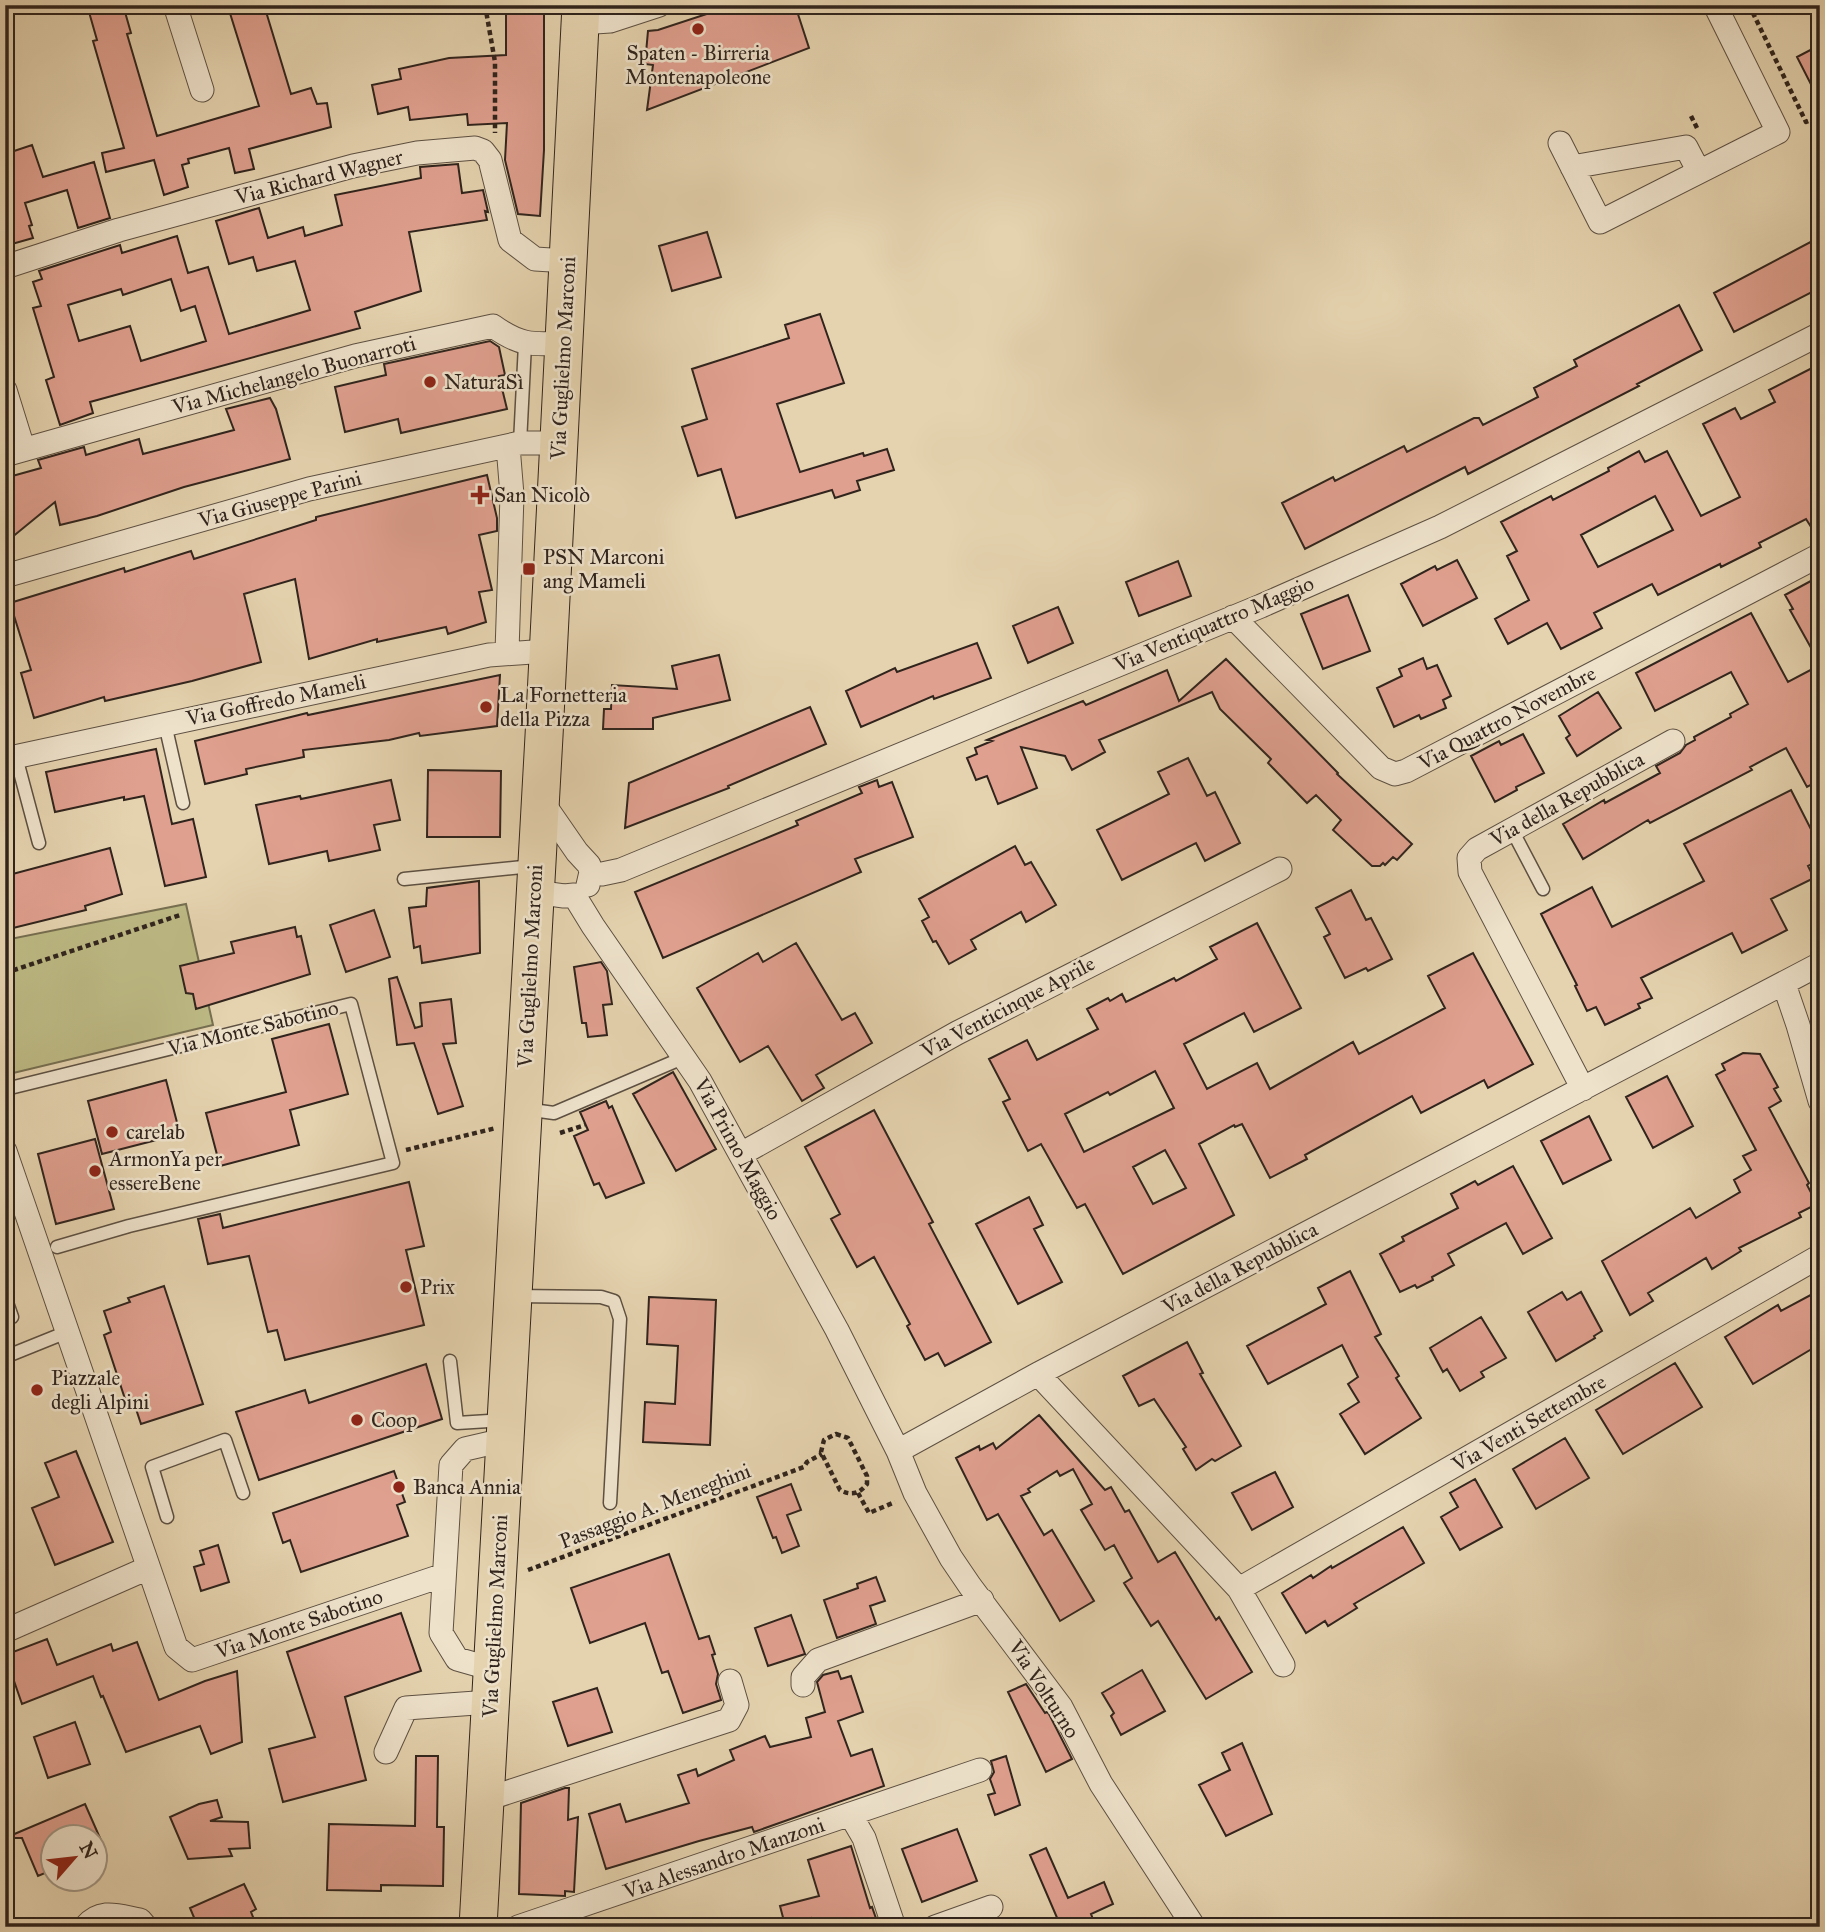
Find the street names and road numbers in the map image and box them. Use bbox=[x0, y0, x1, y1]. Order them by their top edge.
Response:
street label: Via Richard Wagner bbox=[231, 144, 406, 211]
street label: Via Guglielmo Marconi bbox=[545, 255, 581, 461]
street label: Via Michelangelo Buonarroti bbox=[168, 330, 419, 420]
street label: Via Giuseppe Parini bbox=[195, 465, 365, 534]
street label: Via Ventiquattro Maggio bbox=[1109, 570, 1318, 678]
street label: Via Quattro Novembre bbox=[1413, 660, 1600, 776]
street label: Via Goffredo Mameli bbox=[183, 668, 368, 732]
street label: Via della Repubblica bbox=[1484, 746, 1649, 853]
street label: Via Guglielmo Marconi bbox=[512, 863, 548, 1069]
street label: Via Venticinque Aprile bbox=[916, 950, 1100, 1064]
street label: Via Monte Sabotino bbox=[164, 994, 341, 1062]
street label: Via Primo Maggio bbox=[688, 1072, 788, 1225]
street label: Via della Repubblica bbox=[1157, 1216, 1322, 1320]
street label: Via Venti Settembre bbox=[1447, 1368, 1611, 1478]
street label: Passaggio A. Meneghini bbox=[556, 1457, 755, 1554]
street label: Via Guglielmo Marconi bbox=[477, 1513, 513, 1719]
street label: Via Monte Sabotino bbox=[211, 1583, 386, 1665]
street label: Via Volturno bbox=[1002, 1634, 1085, 1743]
street label: Via Alessandro Manzoni bbox=[619, 1811, 828, 1905]

